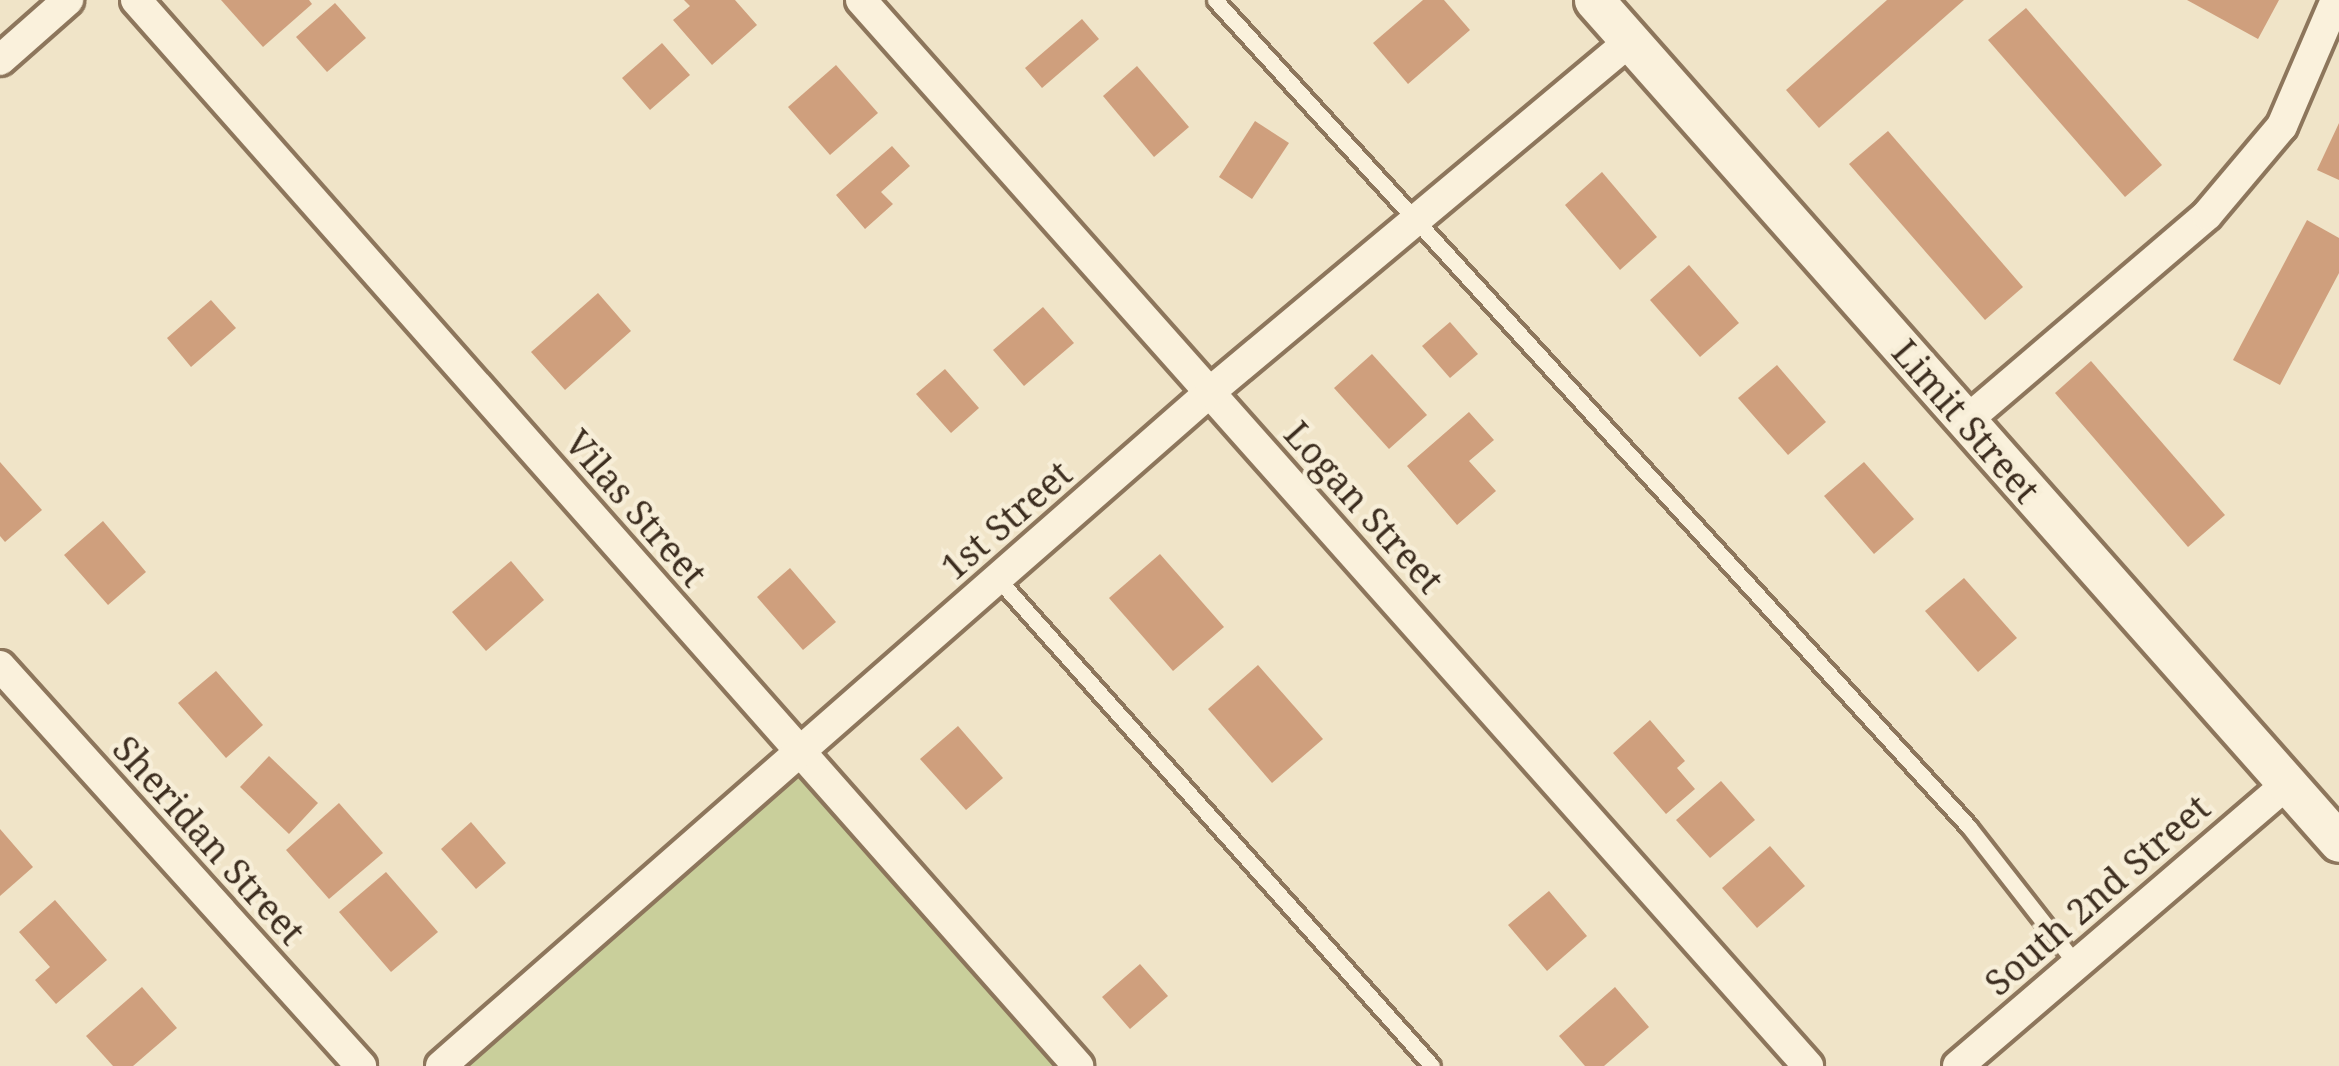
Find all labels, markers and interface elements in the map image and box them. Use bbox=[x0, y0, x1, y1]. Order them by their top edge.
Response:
street label: Limit Street bbox=[1883, 331, 2049, 511]
street label: Logan Street bbox=[1276, 412, 1452, 602]
street label: Vilas Street bbox=[556, 421, 716, 595]
street label: 1st Street bbox=[932, 452, 1080, 588]
street label: Sheridan Street bbox=[104, 727, 314, 953]
street label: South 2nd Street bbox=[1976, 786, 2218, 1004]

